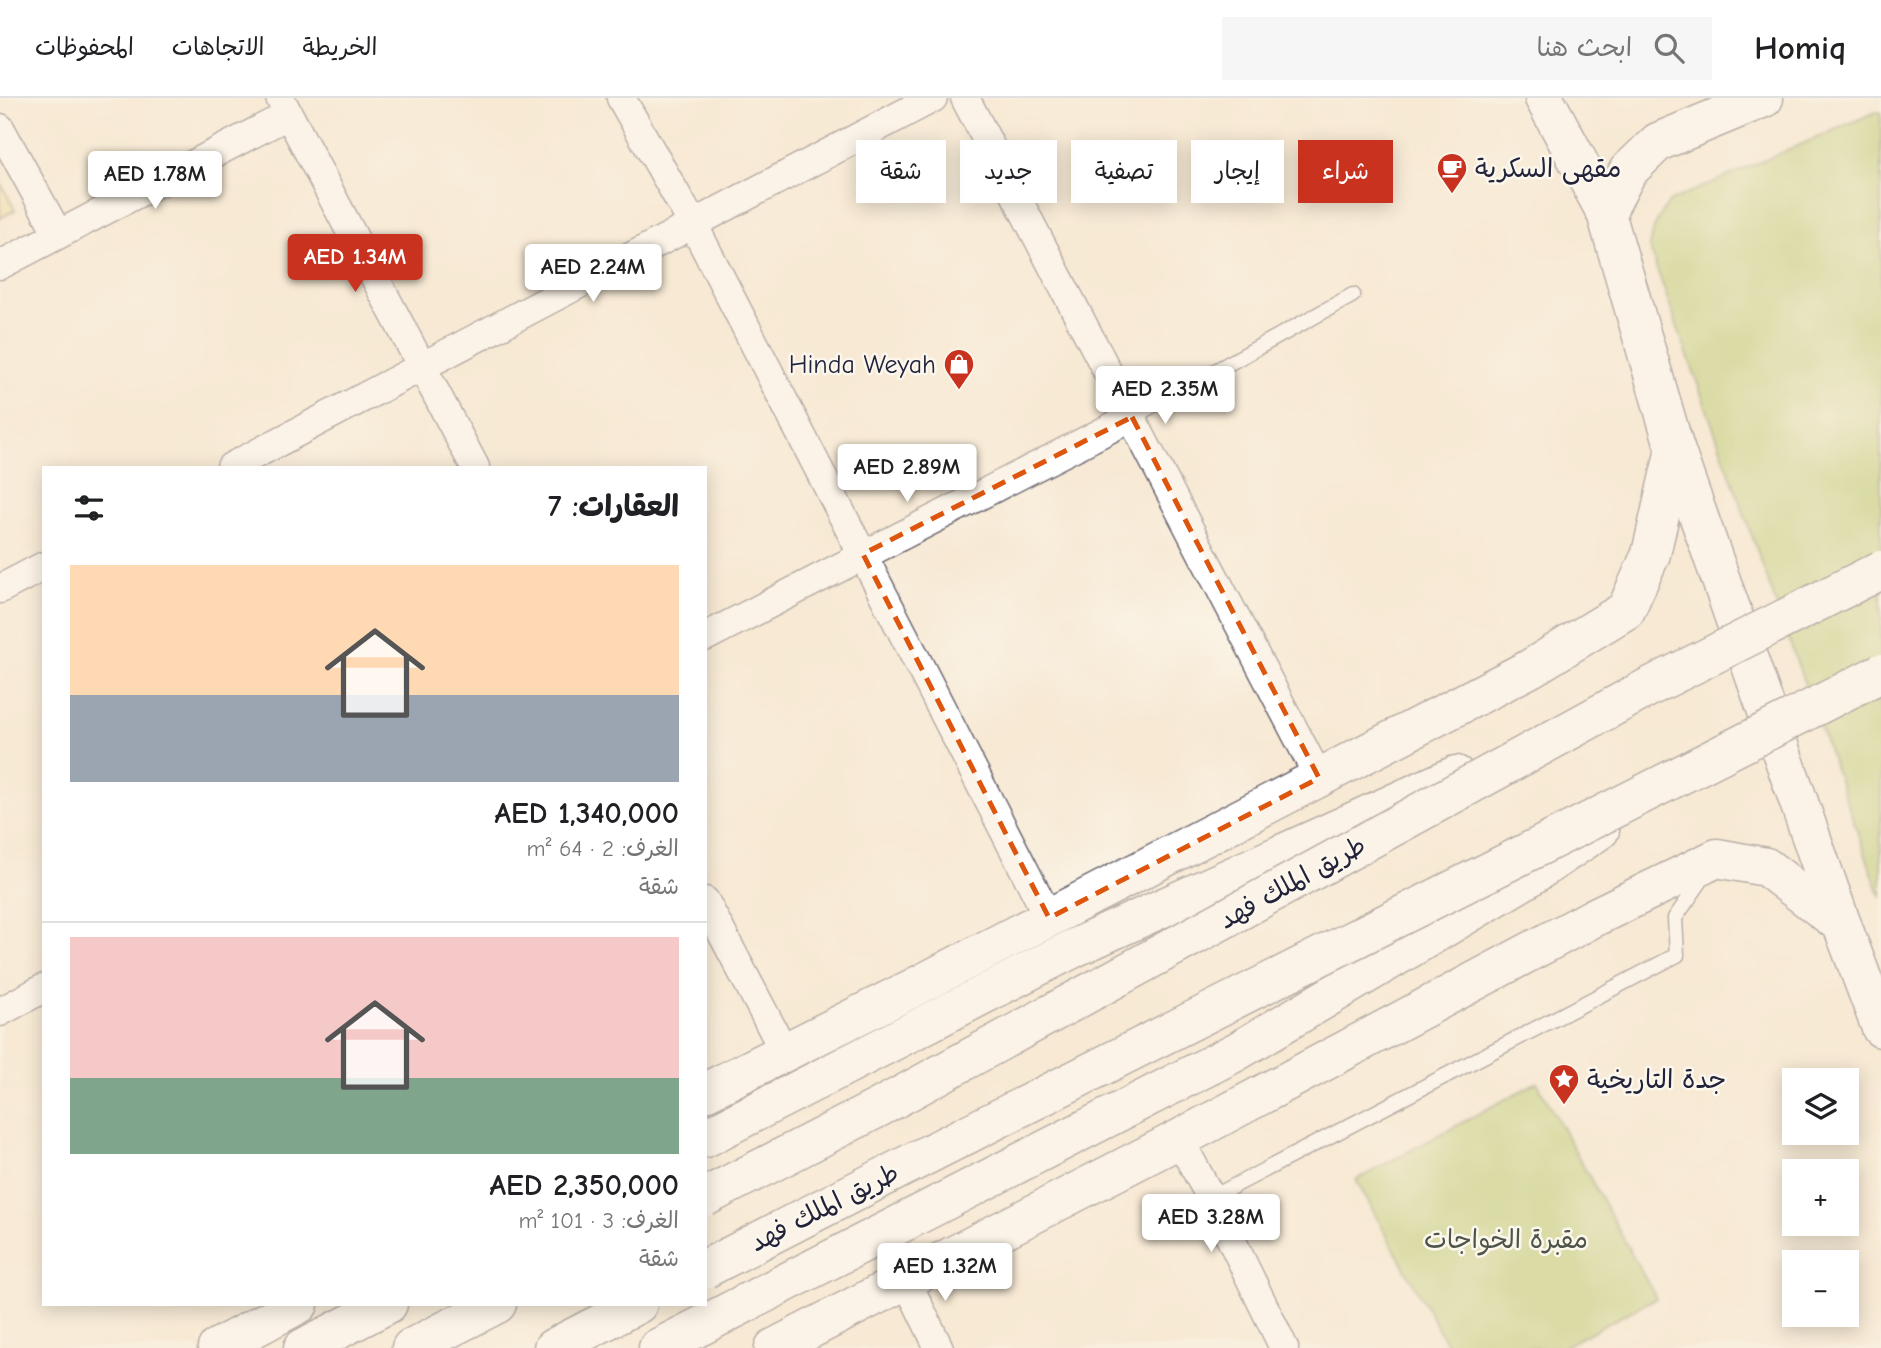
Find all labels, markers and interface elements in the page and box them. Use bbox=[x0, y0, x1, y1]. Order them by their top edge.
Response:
search box bbox=[1222, 17, 1712, 80]
icon: search bbox=[1650, 29, 1688, 67]
text: Homiq bbox=[1754, 29, 1846, 67]
text: المحفوظات bbox=[35, 33, 134, 61]
text: الاتجاهات bbox=[172, 33, 265, 61]
text: الخريطة bbox=[303, 33, 377, 61]
text: ابحث هنا bbox=[1537, 33, 1632, 63]
chip: شقة bbox=[856, 140, 946, 203]
chip: جديد bbox=[960, 140, 1057, 203]
chip: تصفية bbox=[1071, 140, 1177, 203]
chip: إيجار bbox=[1191, 140, 1284, 203]
chip: شراء bbox=[1298, 140, 1393, 203]
cafe icon: مقهى السكرية bbox=[1435, 151, 1469, 195]
pin: AED 1.78M bbox=[75, 152, 235, 211]
place label: مقهى السكرية bbox=[1475, 154, 1621, 185]
text: AED 1.78M bbox=[104, 160, 206, 187]
pin: AED 1.34M bbox=[275, 234, 435, 294]
text: AED 1.34M bbox=[304, 243, 406, 270]
pin: AED 2.24M bbox=[513, 244, 673, 304]
text: AED 2.24M bbox=[541, 253, 645, 280]
shop icon: Hinda Weyah bbox=[942, 347, 976, 391]
place label: Hinda Weyah bbox=[789, 350, 936, 380]
pin: AED 2.35M bbox=[1085, 366, 1245, 426]
text: AED 2.35M bbox=[1112, 375, 1218, 402]
pin: AED 2.89M bbox=[827, 444, 987, 504]
text: AED 2.89M bbox=[854, 453, 960, 480]
icon: filters bbox=[70, 489, 108, 527]
text: العقارات: 7 bbox=[548, 489, 679, 524]
icon: home bbox=[312, 610, 438, 736]
text: AED 1,340,000 bbox=[495, 796, 679, 831]
street label: طريق الملك فهد bbox=[1214, 830, 1371, 936]
text: الغرف: 2 · 64 m² bbox=[527, 835, 679, 862]
text: شقة bbox=[639, 873, 679, 900]
icon: home bbox=[312, 982, 438, 1108]
place icon: جدة التاريخية bbox=[1547, 1062, 1581, 1106]
place label: جدة التاريخية bbox=[1587, 1065, 1726, 1095]
map controls bbox=[1782, 1068, 1859, 1327]
button: layers bbox=[1782, 1068, 1859, 1145]
street label: طريق الملك فهد bbox=[745, 1157, 904, 1258]
button: + bbox=[1782, 1159, 1859, 1236]
text: AED 2,350,000 bbox=[490, 1168, 679, 1203]
pin: AED 3.28M bbox=[1131, 1194, 1291, 1254]
text: AED 3.28M bbox=[1158, 1203, 1264, 1230]
text: الغرف: 3 · 101 m² bbox=[518, 1207, 679, 1234]
park label: مقبرة الخواجات bbox=[1424, 1225, 1588, 1256]
pin: AED 1.32M bbox=[865, 1244, 1025, 1303]
text: شقة bbox=[639, 1245, 679, 1272]
button: − bbox=[1782, 1250, 1859, 1327]
text: AED 1.32M bbox=[893, 1252, 997, 1279]

